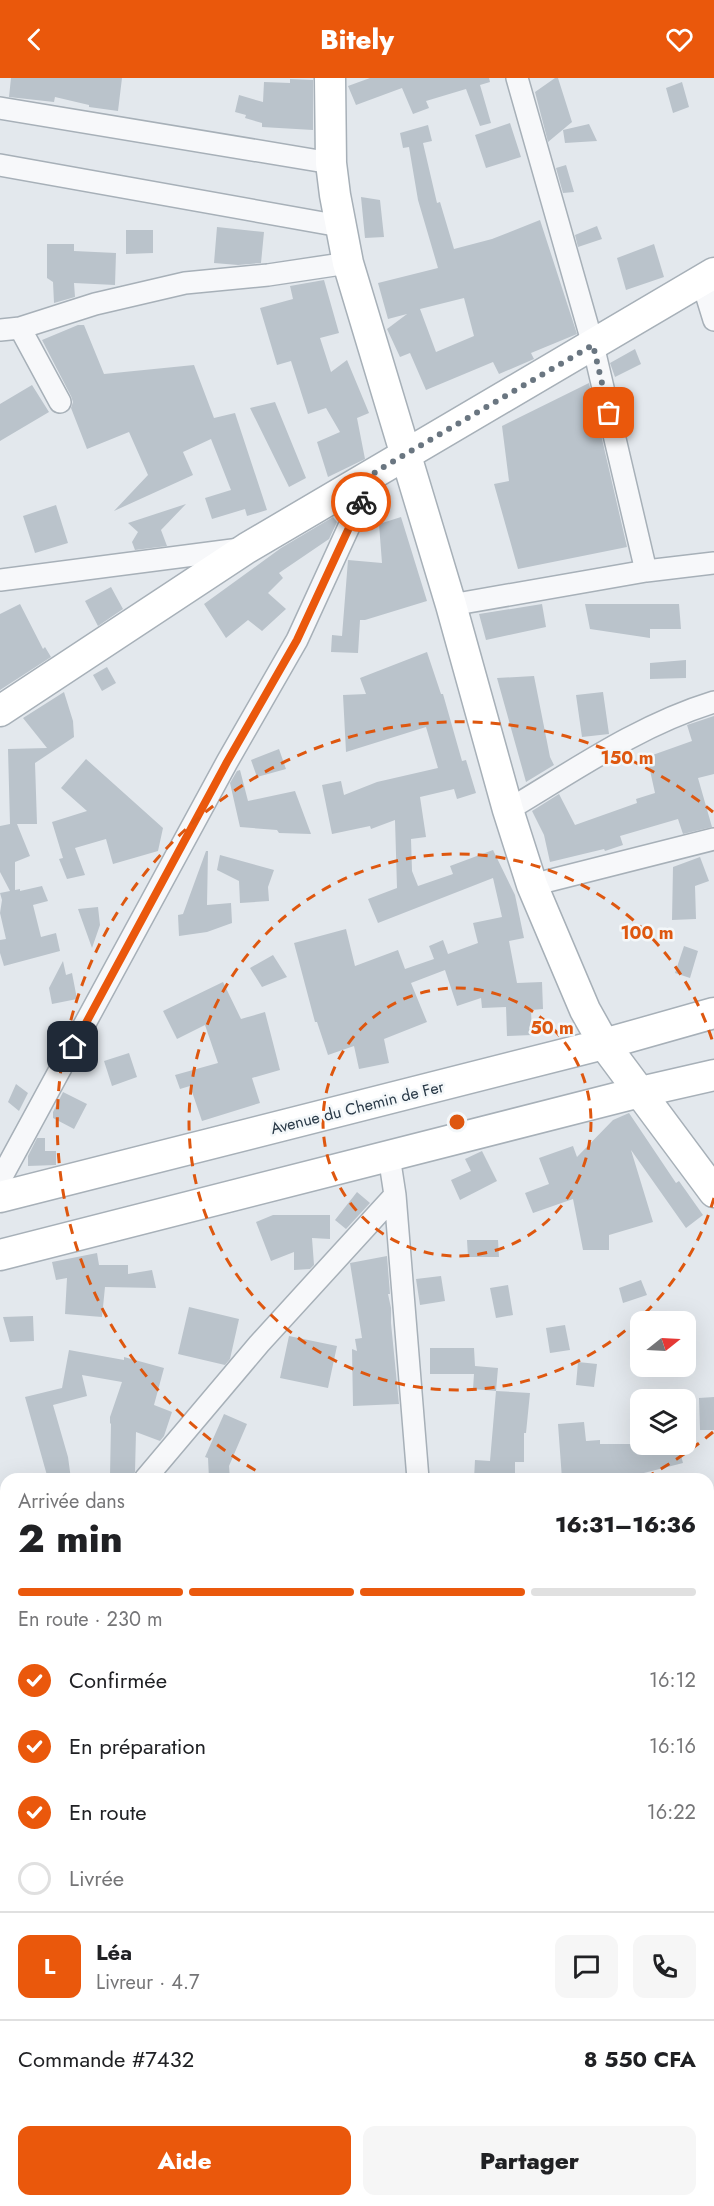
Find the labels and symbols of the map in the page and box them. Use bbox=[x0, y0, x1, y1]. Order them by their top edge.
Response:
pin bbox=[583, 387, 634, 438]
courier bbox=[331, 472, 391, 532]
text: 150 m bbox=[601, 745, 653, 771]
text: 100 m bbox=[620, 920, 674, 946]
text: 50 m bbox=[530, 1015, 574, 1041]
pin bbox=[47, 1021, 98, 1072]
street label: Avenue du Chemin de Fer bbox=[268, 1075, 447, 1140]
centre of rings bbox=[447, 1112, 467, 1132]
north arrow bbox=[630, 1311, 696, 1377]

